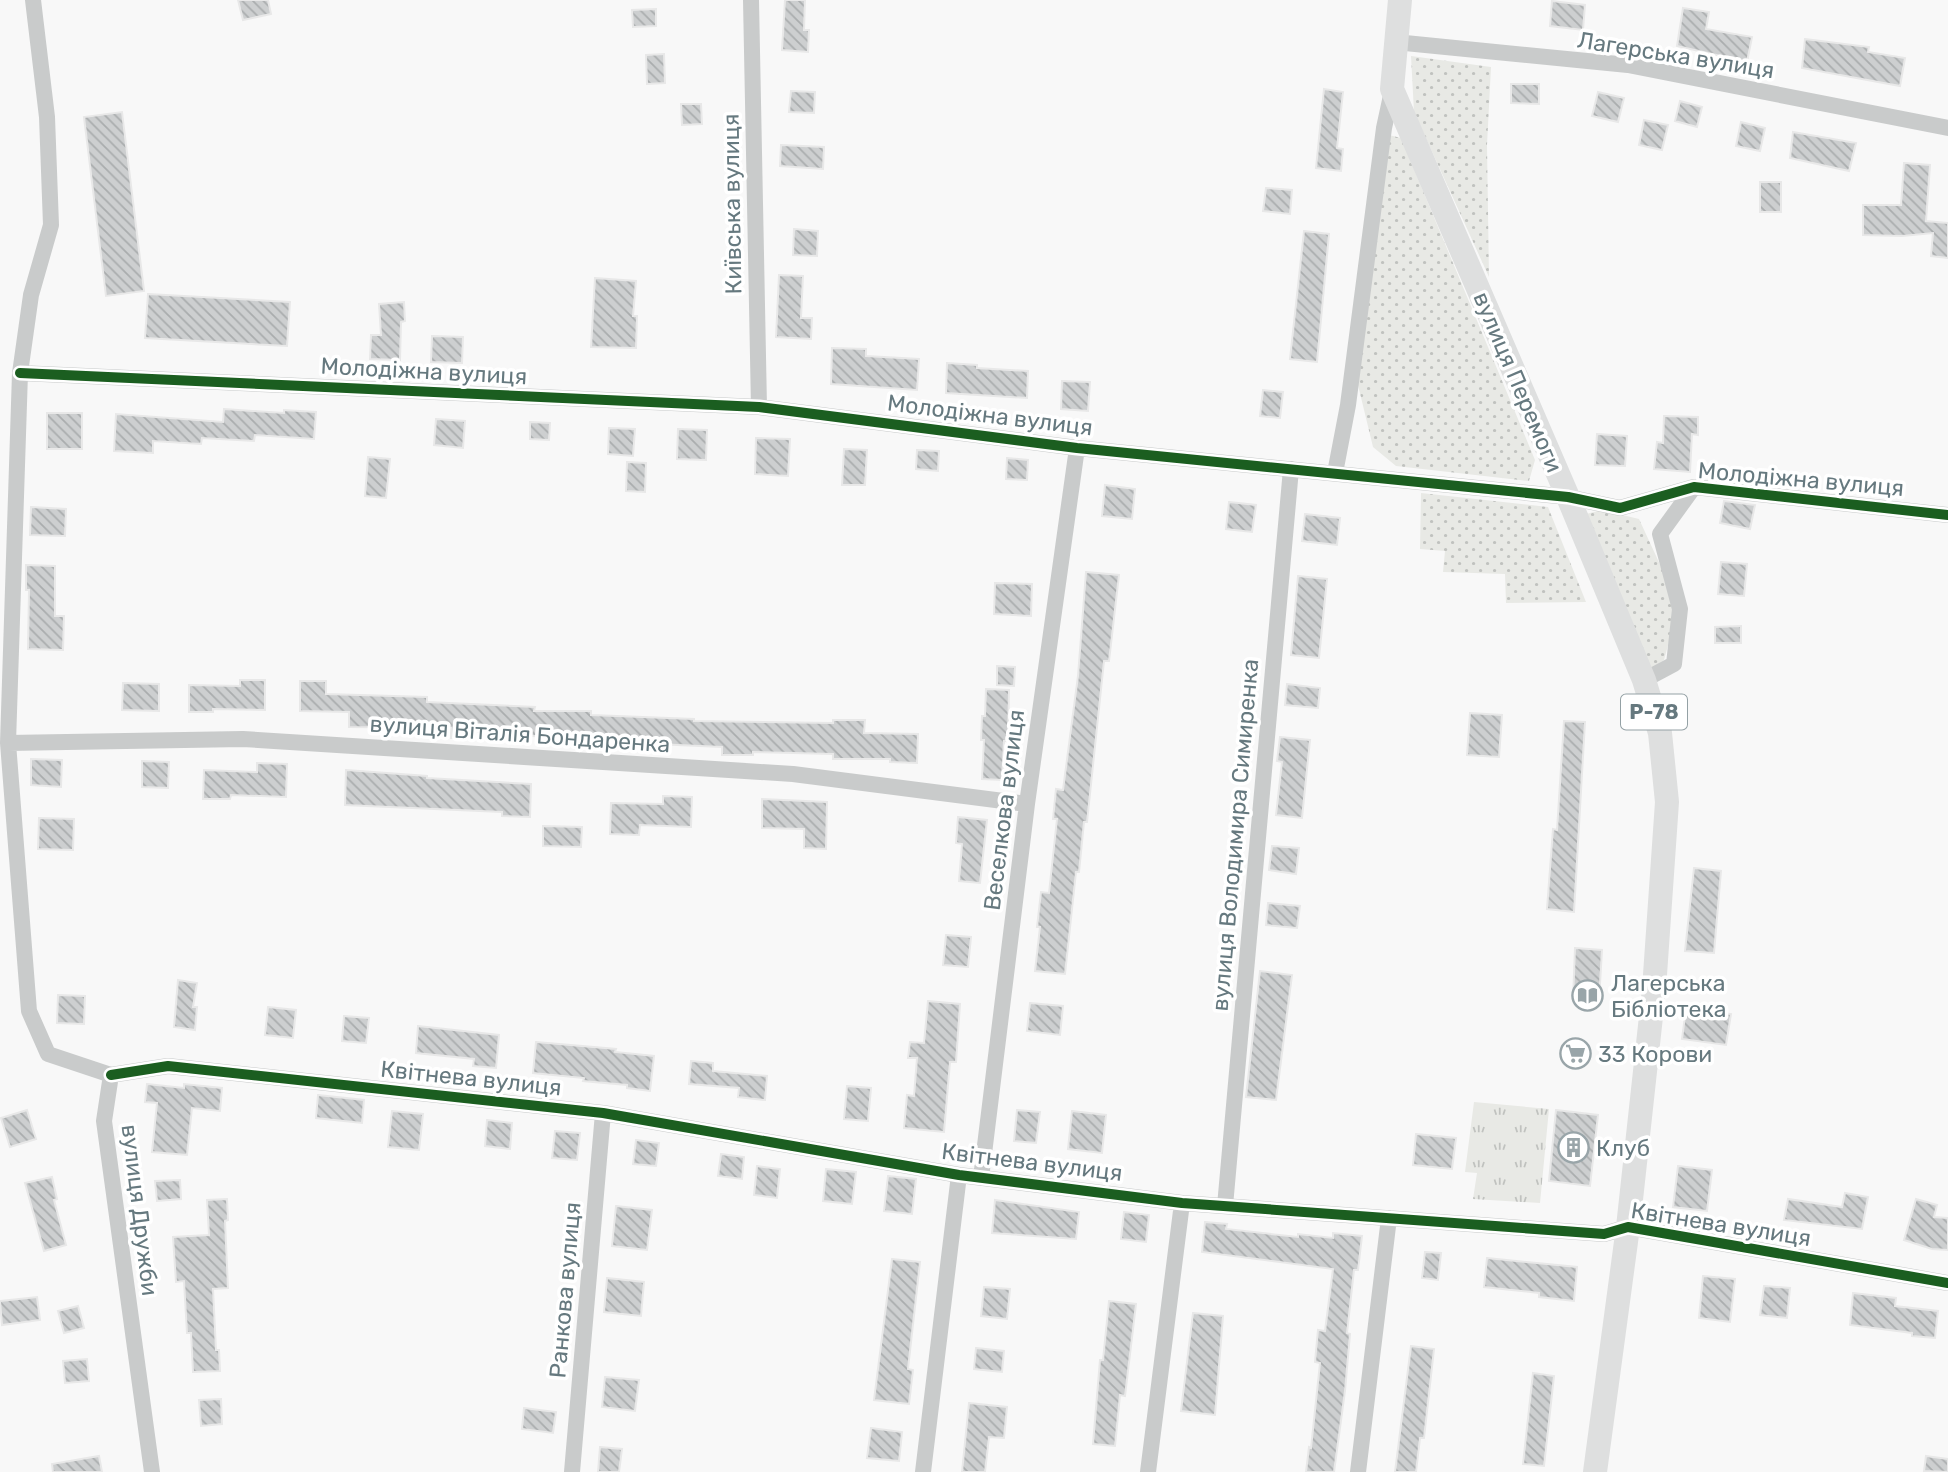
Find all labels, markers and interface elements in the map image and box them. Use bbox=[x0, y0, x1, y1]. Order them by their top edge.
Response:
street label: Лагерська вулиця bbox=[1576, 26, 1776, 84]
street label: Київська вулиця bbox=[716, 113, 748, 295]
street label: вулиця Перемоги bbox=[1467, 288, 1569, 476]
street label: Молодіжна вулиця bbox=[320, 352, 528, 390]
street label: Молодіжна вулиця bbox=[886, 389, 1094, 441]
street label: Молодіжна вулиця bbox=[1697, 456, 1905, 502]
street label: вулиця Володимира Симиренка bbox=[1206, 658, 1264, 1012]
road number: Р-78 bbox=[1621, 694, 1687, 730]
street label: Веселкова вулиця bbox=[978, 708, 1030, 912]
street label: вулиця Віталія Бондаренка bbox=[369, 710, 671, 758]
place label: Лагерська Бібліотека bbox=[1611, 969, 1726, 1023]
library icon: Лагерська Бібліотека bbox=[1571, 979, 1605, 1013]
supermarket icon: 33 Корови bbox=[1558, 1037, 1592, 1071]
place label: 33 Корови bbox=[1598, 1040, 1712, 1068]
street label: Квітнева вулиця bbox=[379, 1055, 563, 1101]
street label: вулиця Дружби bbox=[116, 1123, 164, 1297]
building icon: Клуб bbox=[1556, 1131, 1590, 1165]
place label: Клуб bbox=[1596, 1134, 1650, 1162]
street label: Квітнева вулиця bbox=[940, 1137, 1124, 1187]
street label: Квітнева вулиця bbox=[1629, 1196, 1813, 1252]
street label: Ранкова вулиця bbox=[543, 1201, 587, 1379]

